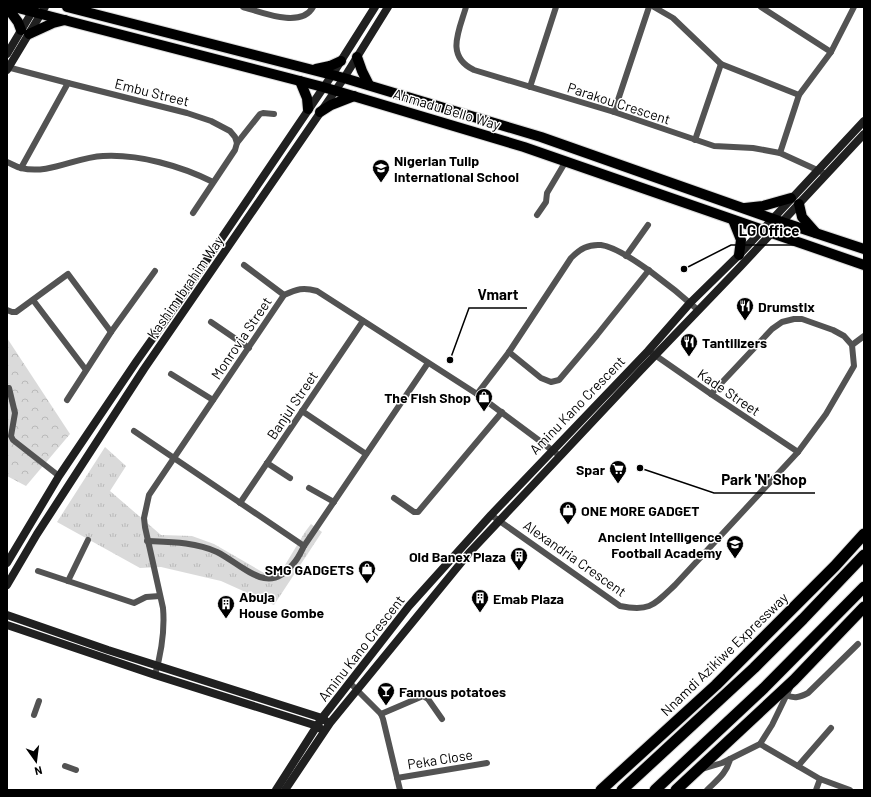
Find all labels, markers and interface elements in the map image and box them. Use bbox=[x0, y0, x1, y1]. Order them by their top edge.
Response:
street label: Embu Street bbox=[113, 75, 191, 109]
street label: Parakou Crescent bbox=[565, 78, 673, 128]
street label: Ahmadu Bello Way bbox=[391, 85, 503, 134]
place label: Nigerian Tulip International School bbox=[394, 152, 519, 185]
school or university icon: Nigerian Tulip International School bbox=[371, 158, 391, 183]
callout: LG Office bbox=[731, 218, 808, 245]
text: LG Office bbox=[739, 221, 799, 239]
street label: Kashim Ibrahim Way bbox=[143, 232, 227, 342]
callout: Vmart bbox=[469, 281, 527, 308]
text: Vmart bbox=[477, 285, 519, 303]
street label: Monrovia Street bbox=[207, 293, 275, 383]
restaurant icon: Drumstix bbox=[735, 296, 755, 321]
place label: Drumstix bbox=[758, 298, 815, 315]
restaurant icon: Tantilizers bbox=[679, 332, 699, 357]
place label: Tantilizers bbox=[702, 334, 767, 351]
street label: Aminu Kano Crescent bbox=[526, 352, 628, 458]
street label: Kade Street bbox=[694, 365, 764, 419]
street label: Banjul Street bbox=[263, 368, 321, 442]
shop icon: The Fish Shop bbox=[474, 387, 494, 412]
place label: The Fish Shop bbox=[384, 389, 471, 406]
supermarket icon: Spar bbox=[608, 459, 628, 484]
place label: Spar bbox=[576, 461, 606, 478]
callout: Park 'N' Shop bbox=[714, 466, 815, 493]
text: Park 'N' Shop bbox=[721, 470, 807, 488]
shop icon: ONE MORE GADGET bbox=[558, 500, 578, 525]
place label: ONE MORE GADGET bbox=[581, 502, 699, 519]
street label: Alexandria Crescent bbox=[520, 516, 630, 600]
place label: Ancient Intelligence Football Academy bbox=[598, 528, 722, 561]
school or university icon: Ancient Intelligence Football Academy bbox=[725, 534, 745, 559]
building icon: Old Banex Plaza bbox=[509, 546, 529, 571]
place label: Old Banex Plaza bbox=[409, 548, 506, 565]
shop icon: SMG GADGETS bbox=[357, 559, 377, 584]
place label: SMG GADGETS bbox=[265, 561, 354, 578]
place label: Abuja House Gombe bbox=[239, 588, 325, 621]
building icon: Emab Plaza bbox=[470, 588, 490, 613]
street label: Nnamdi Azikiwe Expressway bbox=[657, 588, 792, 719]
place label: Emab Plaza bbox=[493, 590, 564, 607]
street label: Aminu Kano Crescent bbox=[314, 592, 408, 704]
building icon: Abuja House Gombe bbox=[216, 594, 236, 619]
bar icon: Famous potatoes bbox=[376, 681, 396, 706]
place label: Famous potatoes bbox=[399, 683, 506, 700]
north arrow bbox=[16, 741, 56, 781]
street label: Peka Close bbox=[406, 745, 474, 773]
text: N bbox=[33, 764, 44, 778]

